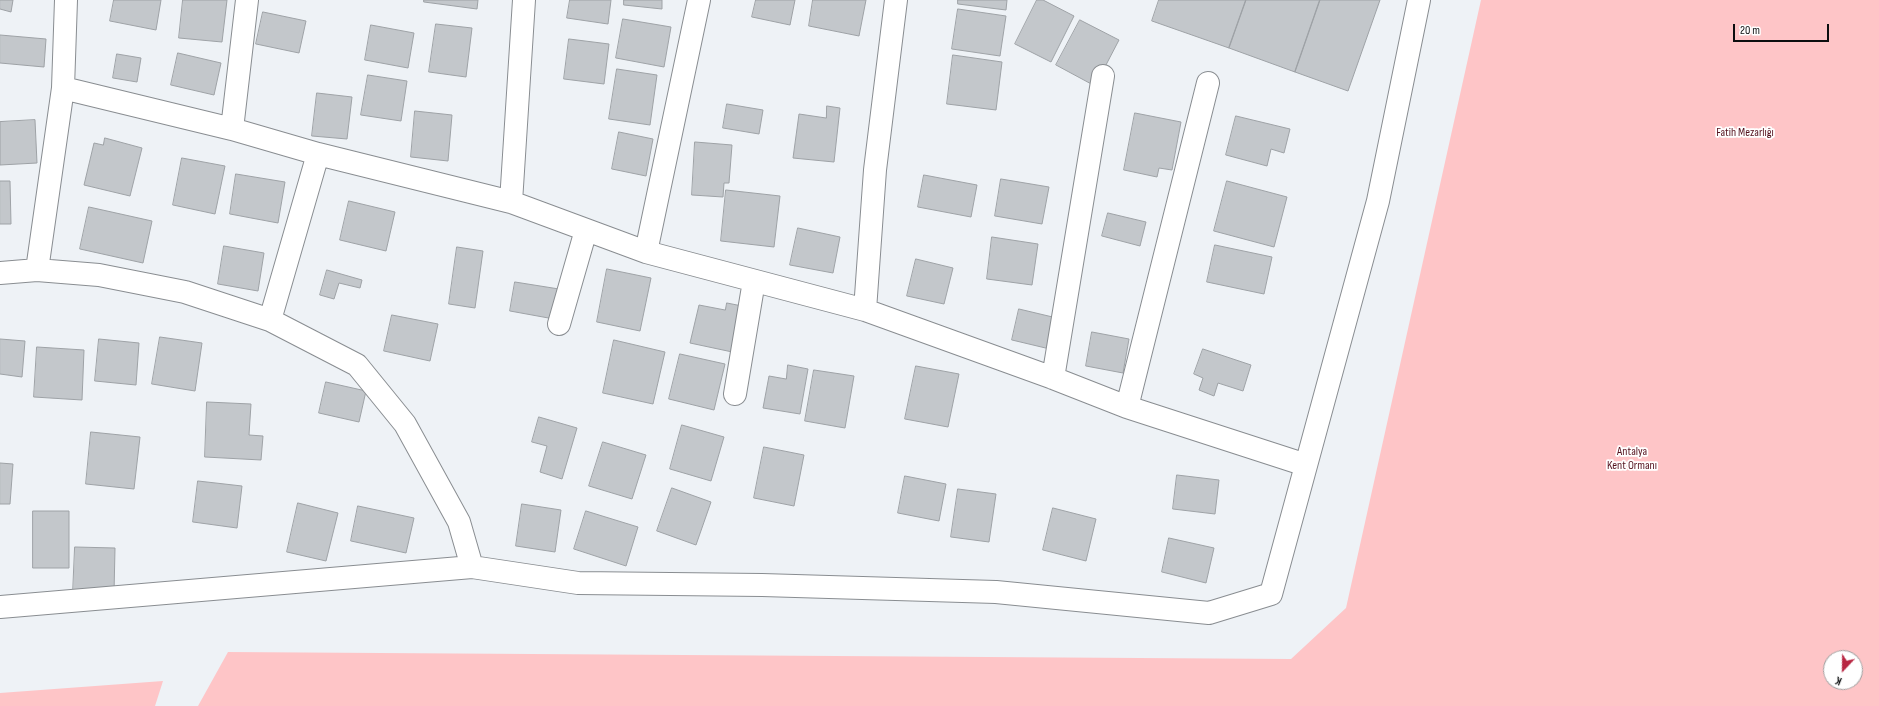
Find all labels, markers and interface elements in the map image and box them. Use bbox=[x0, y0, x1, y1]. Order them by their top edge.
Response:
scale bar bbox=[1735, 16, 1831, 42]
text: 20 m bbox=[1740, 23, 1760, 38]
park label: Fatih Mezarlığı bbox=[1716, 126, 1774, 140]
park label: Antalya Kent Ormanı bbox=[1607, 445, 1657, 473]
north arrow bbox=[1823, 650, 1863, 690]
text: K bbox=[1834, 674, 1844, 688]

